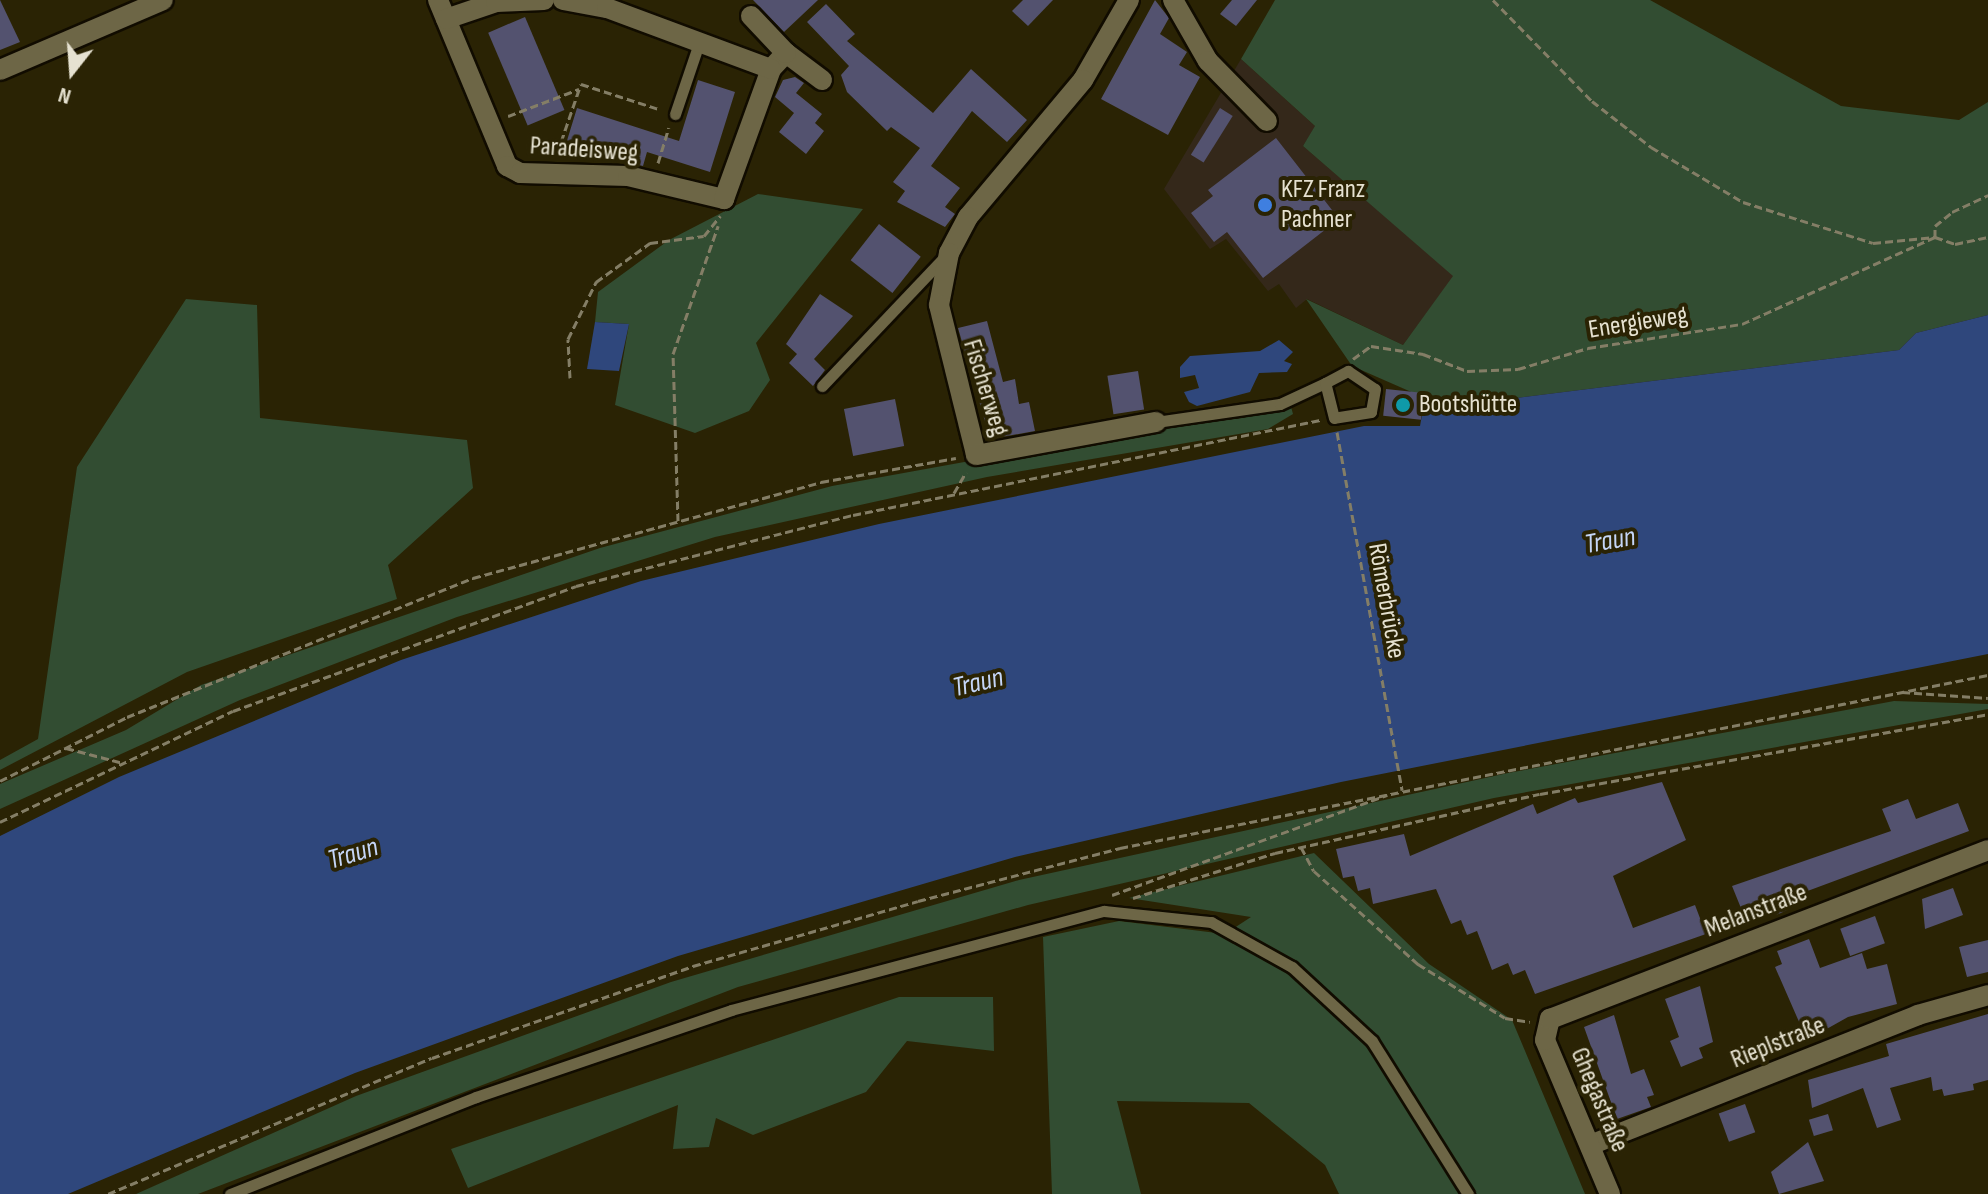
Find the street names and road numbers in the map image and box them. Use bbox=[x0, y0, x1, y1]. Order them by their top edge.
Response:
street label: Paradeisweg bbox=[529, 131, 639, 169]
street label: Energieweg bbox=[1586, 300, 1690, 346]
street label: Fischerweg bbox=[956, 336, 1014, 440]
street label: Römerbrücke bbox=[1361, 541, 1411, 661]
street label: Melanstraße bbox=[1700, 877, 1812, 945]
street label: Rieplstraße bbox=[1726, 1010, 1830, 1076]
street label: Ghegastraße bbox=[1563, 1043, 1635, 1157]

